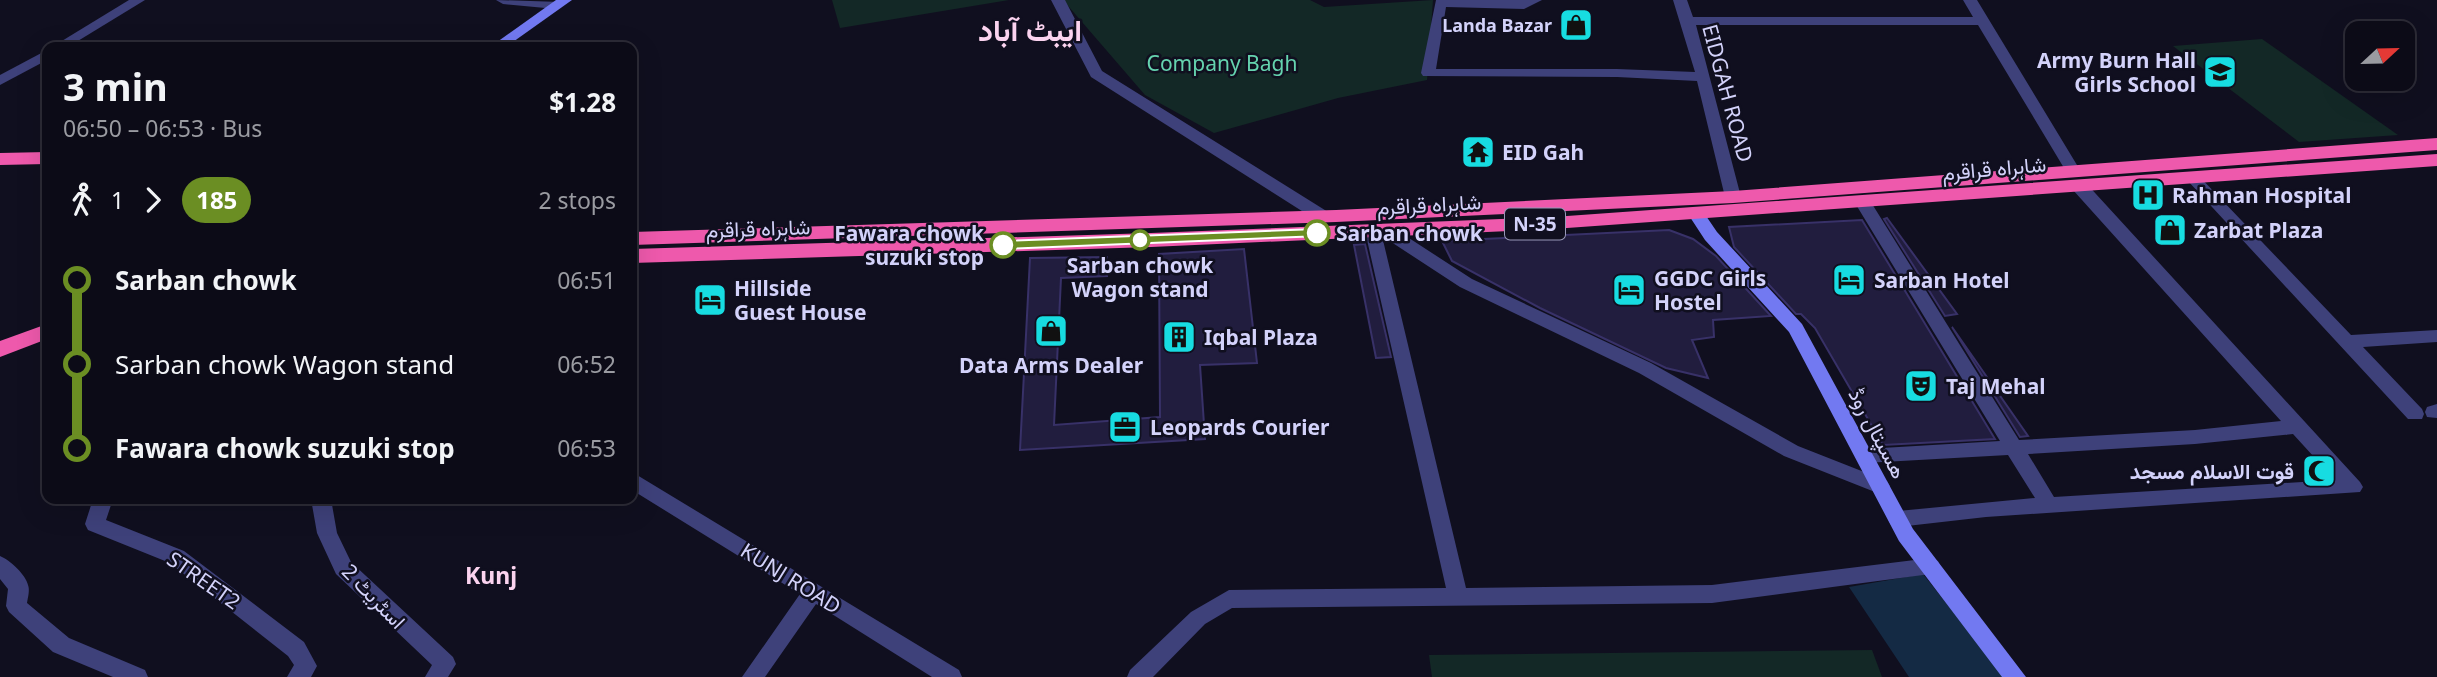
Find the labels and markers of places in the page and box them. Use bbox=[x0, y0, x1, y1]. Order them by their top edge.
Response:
shop icon: Landa Bazar bbox=[1557, 6, 1595, 44]
place label: Landa Bazar bbox=[1442, 13, 1552, 37]
place label: Army Burn Hall Girls School bbox=[2037, 46, 2196, 98]
school or university icon: Army Burn Hall Girls School bbox=[2201, 53, 2239, 91]
temple icon: EID Gah bbox=[1459, 133, 1497, 171]
place label: EID Gah bbox=[1502, 138, 1584, 166]
hospital icon: Rahman Hospital bbox=[2129, 176, 2167, 214]
place label: Rahman Hospital bbox=[2172, 181, 2351, 209]
shop icon: Zarbat Plaza bbox=[2151, 211, 2189, 249]
place label: Zarbat Plaza bbox=[2194, 216, 2323, 244]
place label: Fawara chowk suzuki stop bbox=[834, 219, 985, 271]
place label: Sarban chowk bbox=[1336, 219, 1484, 247]
marker: Sarban chowk bbox=[1304, 220, 1330, 246]
marker: Sarban chowk Wagon stand bbox=[1130, 230, 1150, 250]
marker: Fawara chowk suzuki stop bbox=[990, 232, 1016, 258]
place label: Sarban chowk Wagon stand bbox=[1067, 251, 1214, 303]
hotel icon: Sarban Hotel bbox=[1830, 261, 1868, 299]
place label: GGDC Girls Hostel bbox=[1654, 264, 1766, 316]
place label: Sarban Hotel bbox=[1874, 266, 2010, 294]
hotel icon: GGDC Girls Hostel bbox=[1610, 271, 1648, 309]
place label: Hillside Guest House bbox=[734, 274, 866, 326]
hotel icon: Hillside Guest House bbox=[691, 281, 729, 319]
shop icon: Data Arms Dealer bbox=[1032, 312, 1070, 350]
building icon: Iqbal Plaza bbox=[1160, 318, 1198, 356]
place label: Iqbal Plaza bbox=[1204, 323, 1318, 351]
place label: Data Arms Dealer bbox=[959, 351, 1144, 379]
theatre icon: Taj Mehal bbox=[1902, 367, 1940, 405]
place label: Taj Mehal bbox=[1946, 372, 2046, 400]
office icon: Leopards Courier bbox=[1106, 408, 1144, 446]
place label: Leopards Courier bbox=[1150, 413, 1330, 441]
mosque icon: قوت الاسلام مسجد bbox=[2300, 452, 2338, 490]
place label: قوت الاسلام مسجد bbox=[2130, 457, 2294, 486]

